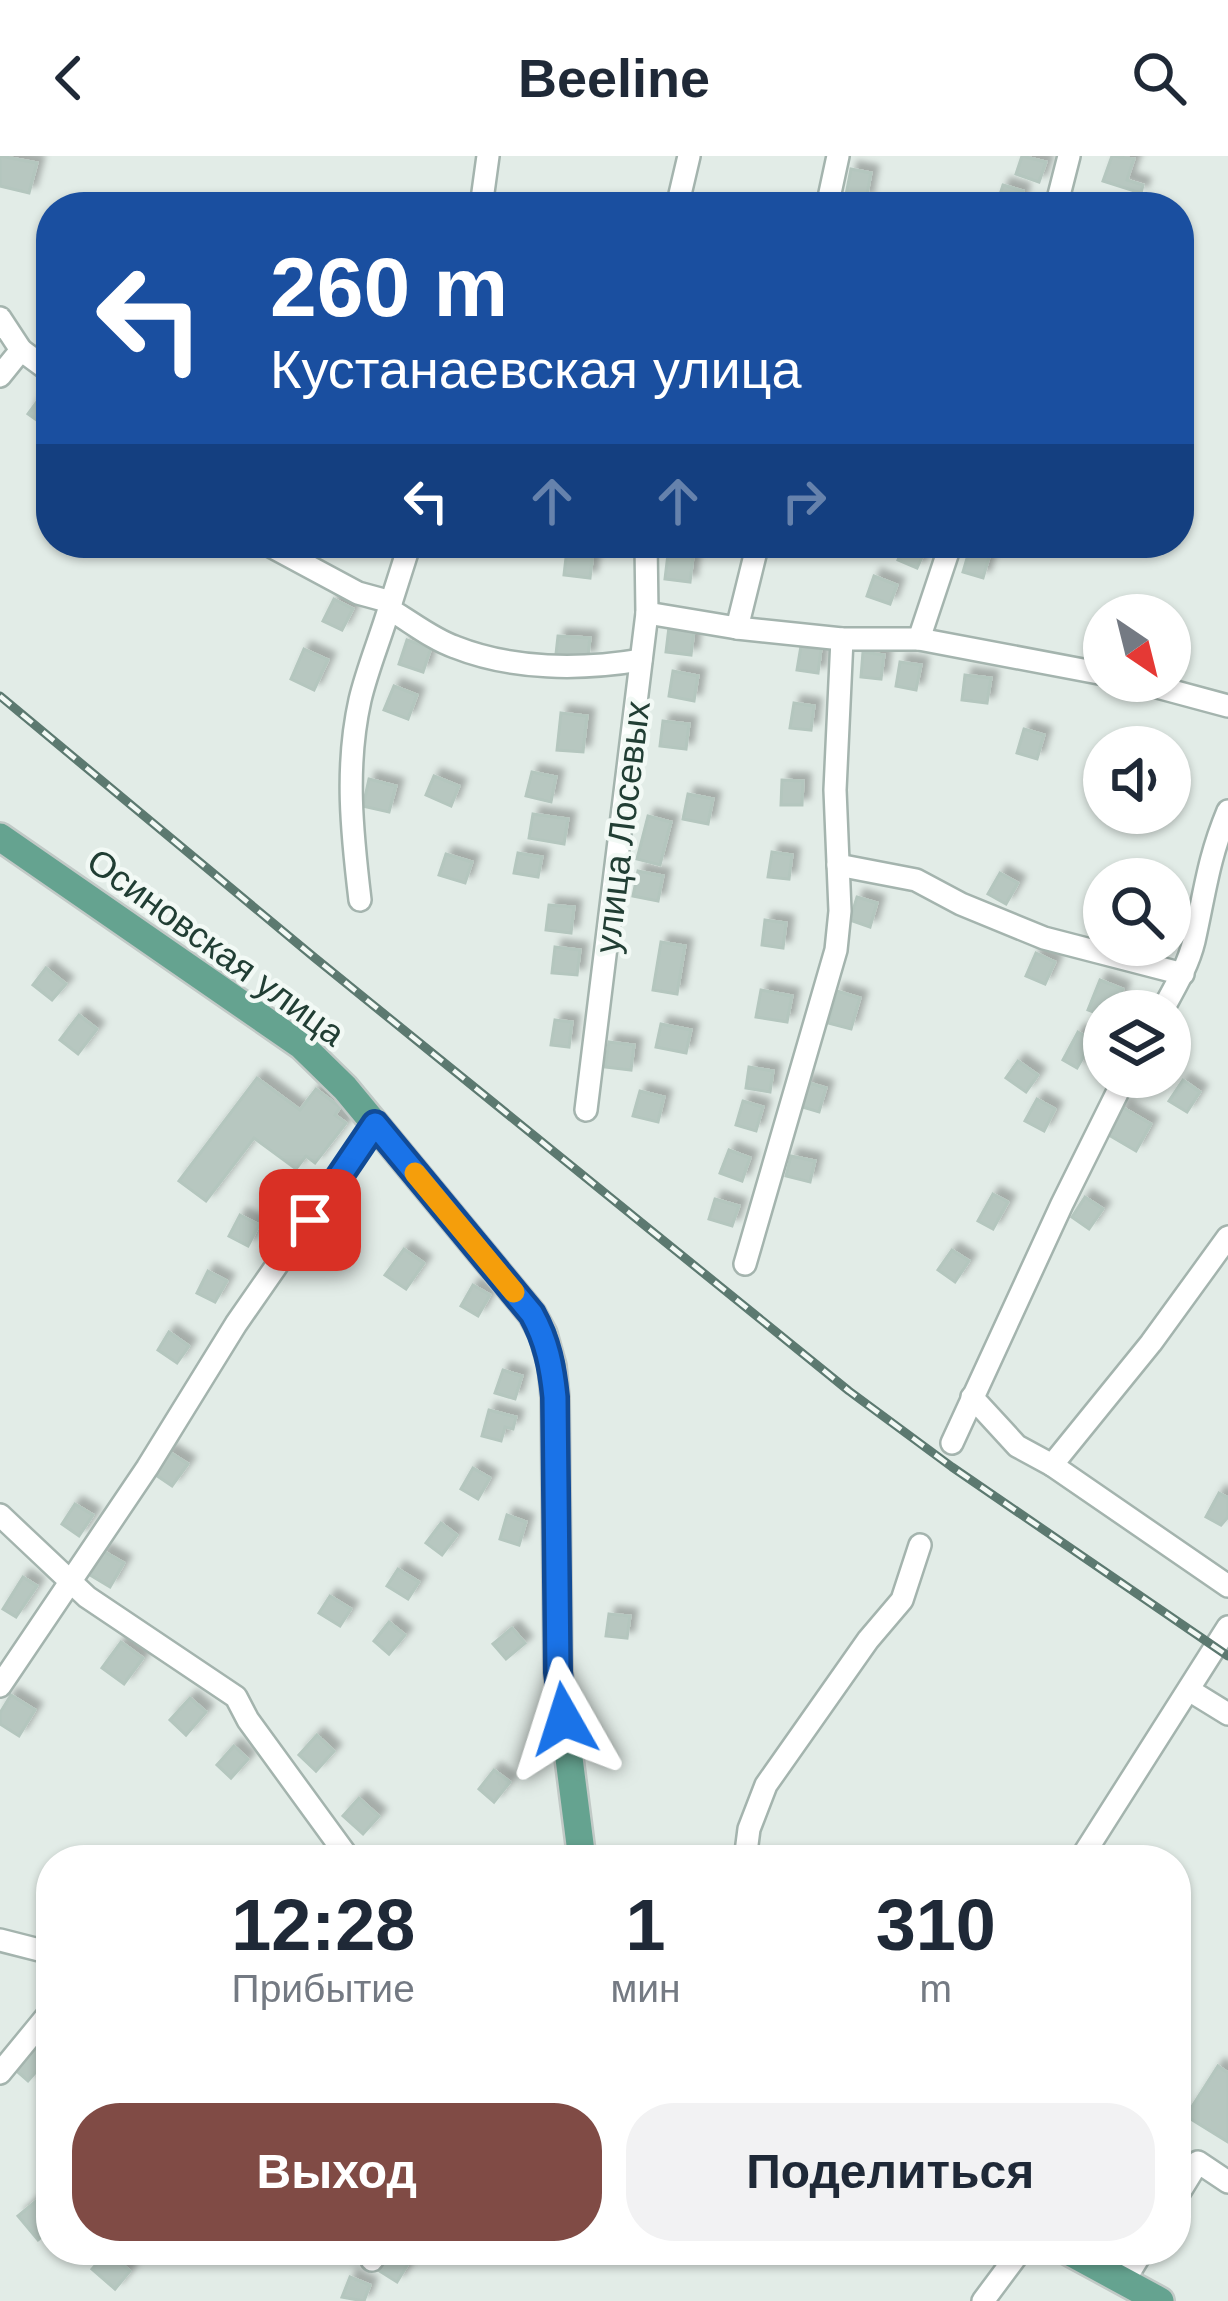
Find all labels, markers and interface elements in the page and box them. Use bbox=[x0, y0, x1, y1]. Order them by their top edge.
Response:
icon: back bbox=[36, 45, 102, 111]
icon: search bbox=[1126, 45, 1192, 111]
text: Beeline bbox=[518, 48, 710, 108]
icon: left bbox=[72, 240, 228, 396]
text: 260 m bbox=[270, 240, 508, 334]
text: Кустанаевская улица bbox=[270, 339, 802, 399]
icon: left bbox=[393, 468, 459, 534]
icon: ahead bbox=[519, 468, 585, 534]
icon: ahead bbox=[645, 468, 711, 534]
icon: right bbox=[771, 468, 837, 534]
north arrow bbox=[1083, 594, 1191, 702]
map controls bbox=[1083, 594, 1191, 1098]
street label: улица Лосевых bbox=[586, 699, 658, 955]
button: sound bbox=[1083, 726, 1191, 834]
street label: Осиновская улица bbox=[79, 840, 353, 1055]
button: search bbox=[1083, 858, 1191, 966]
button: layers bbox=[1083, 990, 1191, 1098]
pin bbox=[259, 1169, 361, 1271]
icon: arrive bbox=[277, 1187, 343, 1253]
position arrow bbox=[501, 1656, 627, 1782]
text: 12:28 bbox=[231, 1885, 415, 1965]
text: 1 bbox=[625, 1885, 666, 1965]
text: 310 bbox=[876, 1885, 996, 1965]
text: Прибытие bbox=[232, 1967, 415, 2010]
text: мин bbox=[610, 1967, 681, 2010]
text: m bbox=[920, 1967, 952, 2010]
button: Выход bbox=[72, 2103, 602, 2241]
button: Поделиться bbox=[626, 2103, 1155, 2241]

